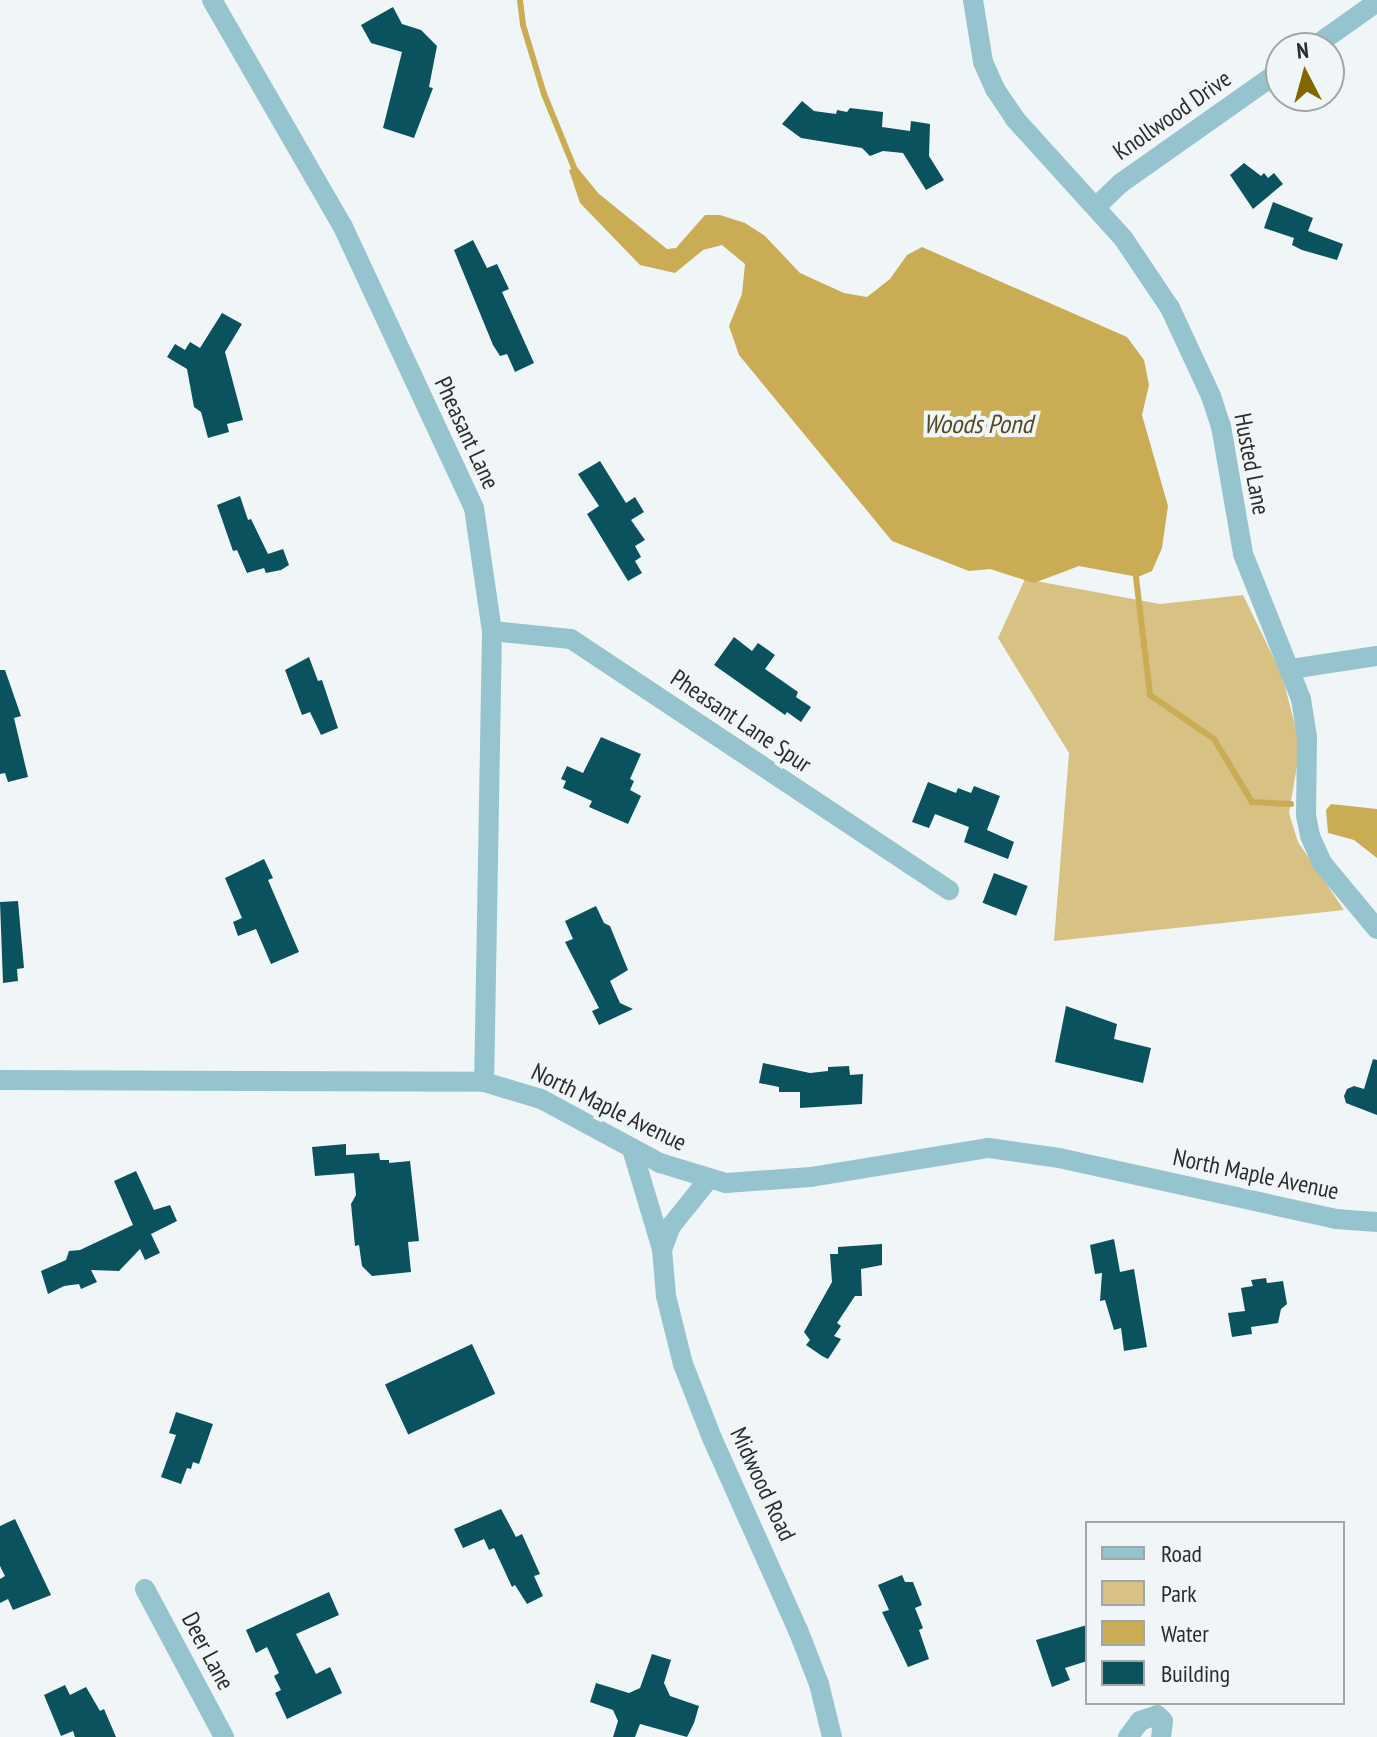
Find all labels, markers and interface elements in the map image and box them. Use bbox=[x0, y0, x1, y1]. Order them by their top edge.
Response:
north arrow bbox=[1265, 32, 1345, 112]
text: N bbox=[1295, 36, 1310, 65]
street label: Knollwood Drive bbox=[1108, 64, 1236, 166]
street label: Pheasant Lane bbox=[428, 372, 506, 494]
water label: Woods Pond bbox=[923, 408, 1033, 440]
street label: Husted Lane bbox=[1228, 411, 1276, 517]
street label: Pheasant Lane Spur bbox=[665, 663, 817, 779]
street label: North Maple Avenue bbox=[527, 1057, 691, 1157]
street label: North Maple Avenue bbox=[1170, 1142, 1342, 1206]
street label: Midwood Road bbox=[724, 1423, 802, 1545]
legend bbox=[1085, 1521, 1345, 1705]
text: Road bbox=[1161, 1538, 1202, 1569]
text: Park bbox=[1161, 1578, 1197, 1609]
street label: Deer Lane bbox=[176, 1607, 240, 1695]
text: Water bbox=[1161, 1618, 1209, 1649]
text: Building bbox=[1161, 1658, 1230, 1689]

